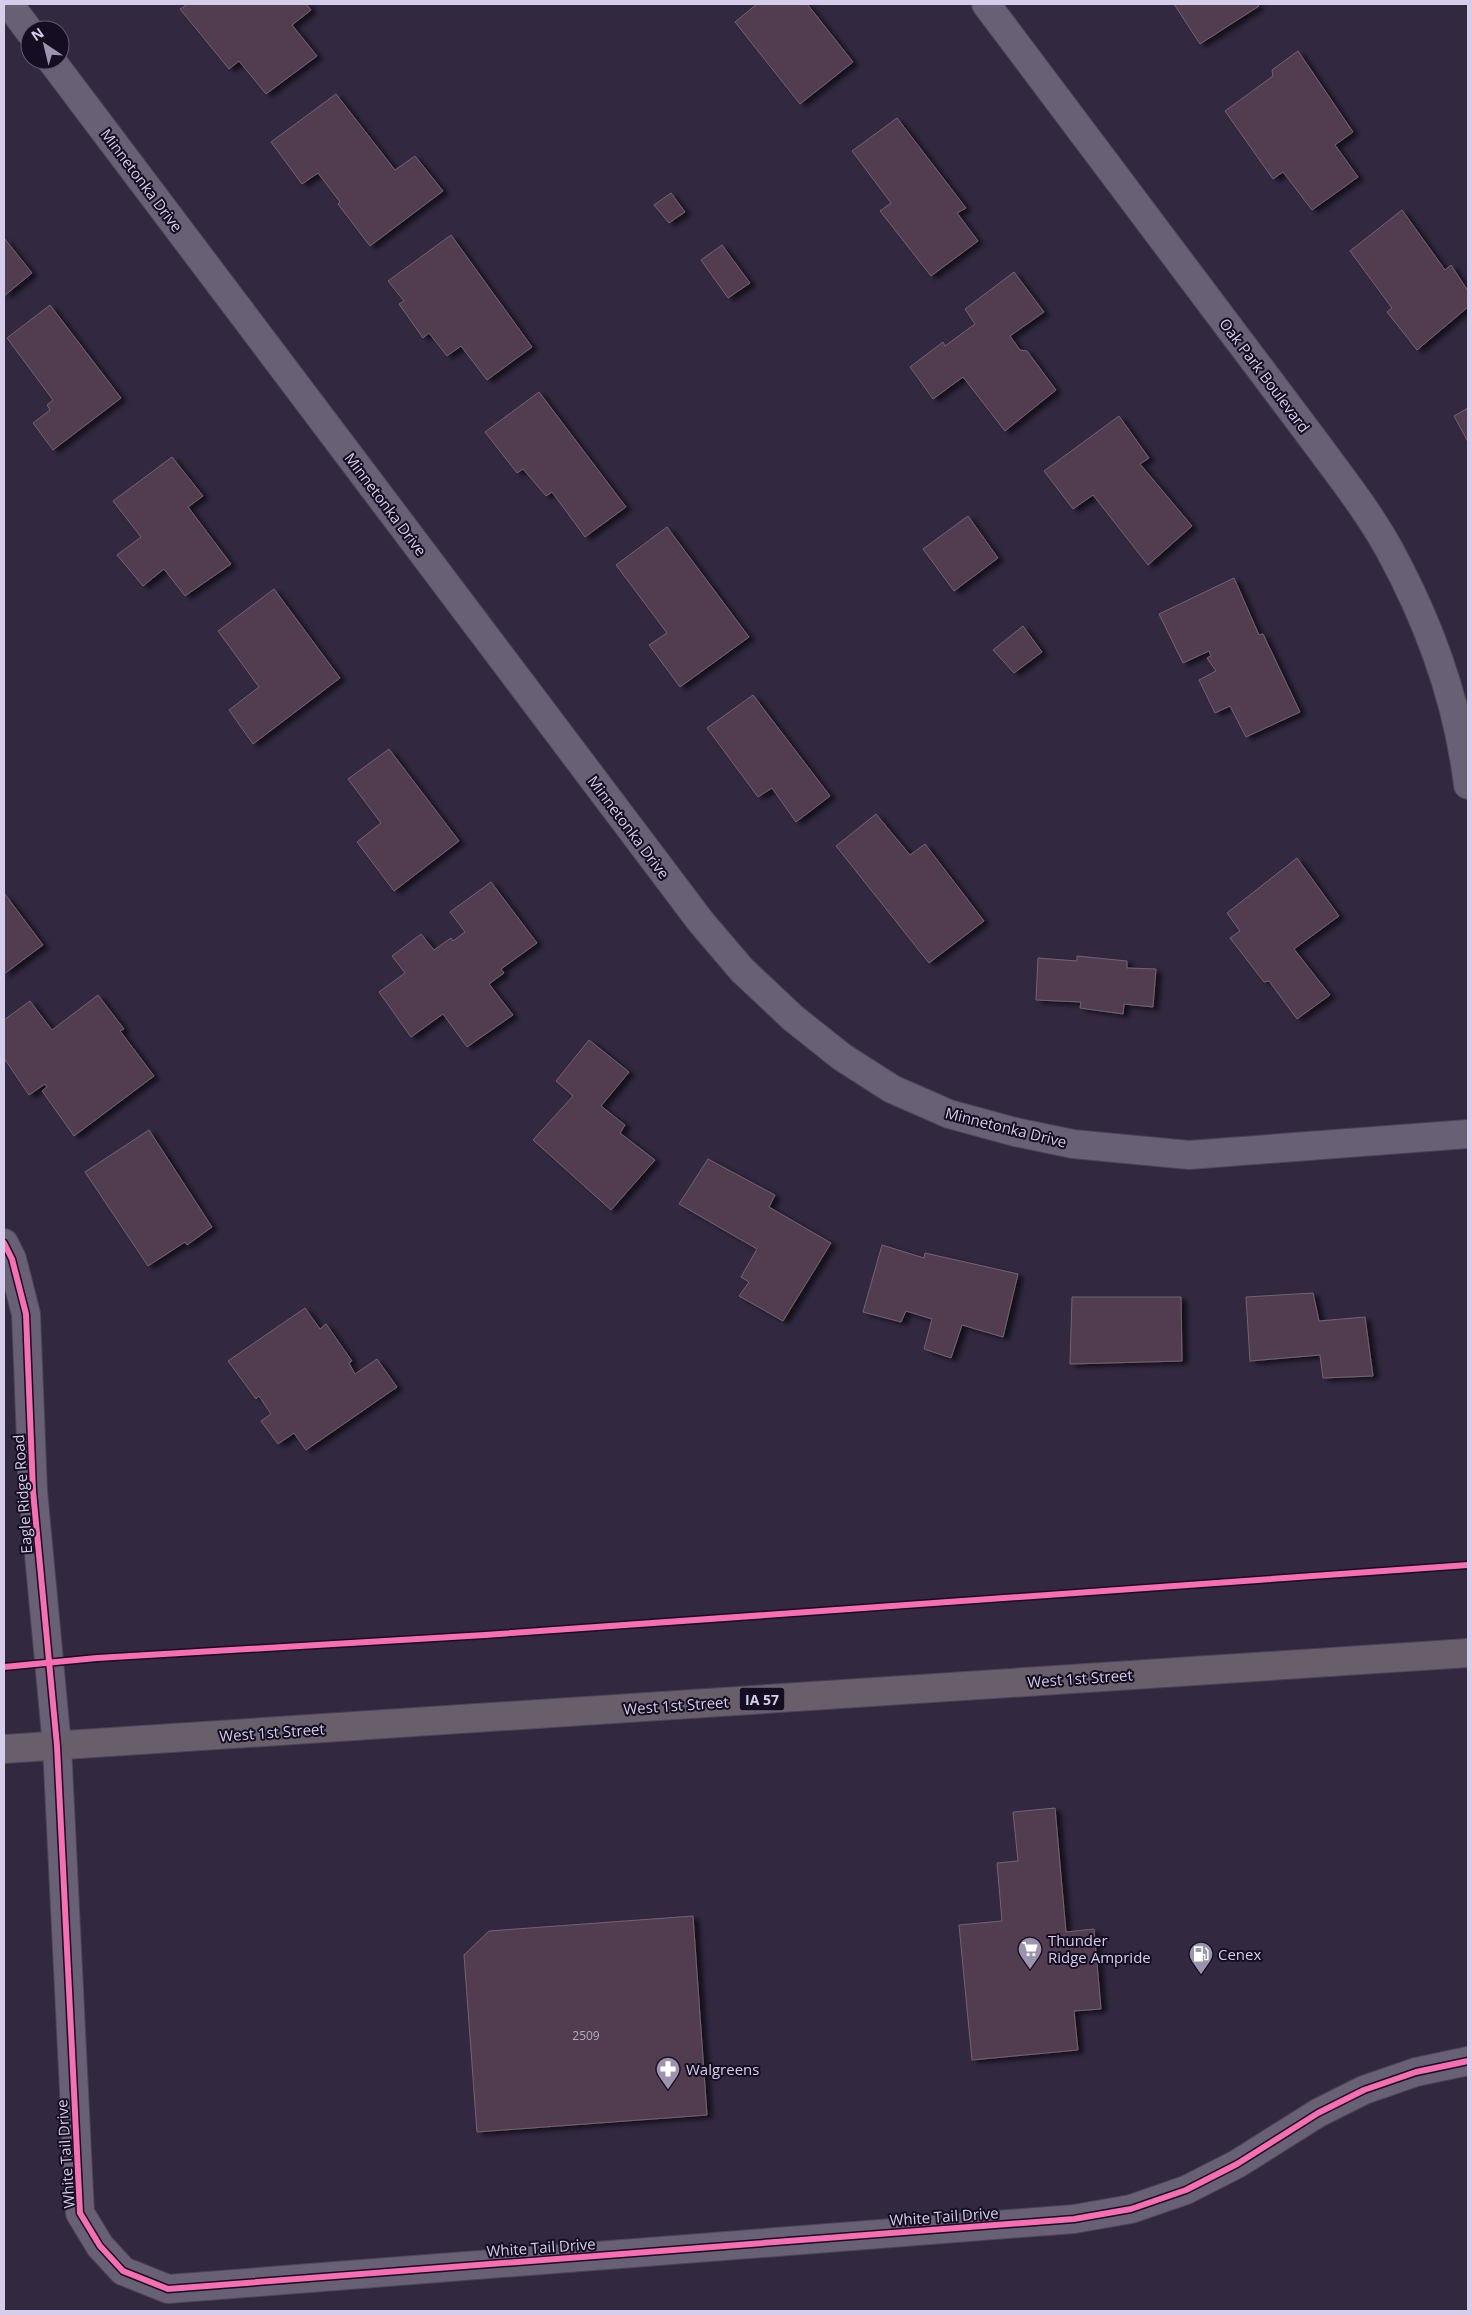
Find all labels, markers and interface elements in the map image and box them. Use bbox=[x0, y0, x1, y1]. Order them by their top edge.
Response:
north arrow bbox=[20, 20, 70, 70]
text: N bbox=[27, 23, 47, 45]
street label: Minnetonka Drive bbox=[97, 124, 187, 236]
street label: Oak Park Boulevard bbox=[1215, 314, 1315, 436]
street label: Minnetonka Drive bbox=[341, 448, 431, 560]
street label: Minnetonka Drive bbox=[584, 771, 674, 883]
street label: Minnetonka Drive bbox=[943, 1102, 1069, 1152]
street label: Eagle Ridge Road bbox=[8, 1434, 36, 1554]
street label: West 1st Street bbox=[1027, 1664, 1133, 1692]
road number: IA 57 bbox=[740, 1688, 784, 1710]
street label: West 1st Street bbox=[623, 1691, 729, 1719]
street label: West 1st Street bbox=[219, 1718, 325, 1746]
place label: Thunder Ridge Ampride bbox=[1048, 1930, 1151, 1967]
supermarket icon: Thunder Ridge Ampride bbox=[1017, 1936, 1043, 1970]
fuel station icon: Cenex bbox=[1188, 1941, 1214, 1975]
place label: Cenex bbox=[1218, 1944, 1261, 1964]
house number: 2509 bbox=[572, 2027, 600, 2044]
pharmacy icon: Walgreens bbox=[655, 2056, 681, 2090]
place label: Walgreens bbox=[686, 2059, 759, 2079]
street label: White Tail Drive bbox=[51, 2099, 79, 2209]
street label: White Tail Drive bbox=[889, 2202, 999, 2230]
street label: White Tail Drive bbox=[486, 2233, 596, 2261]

